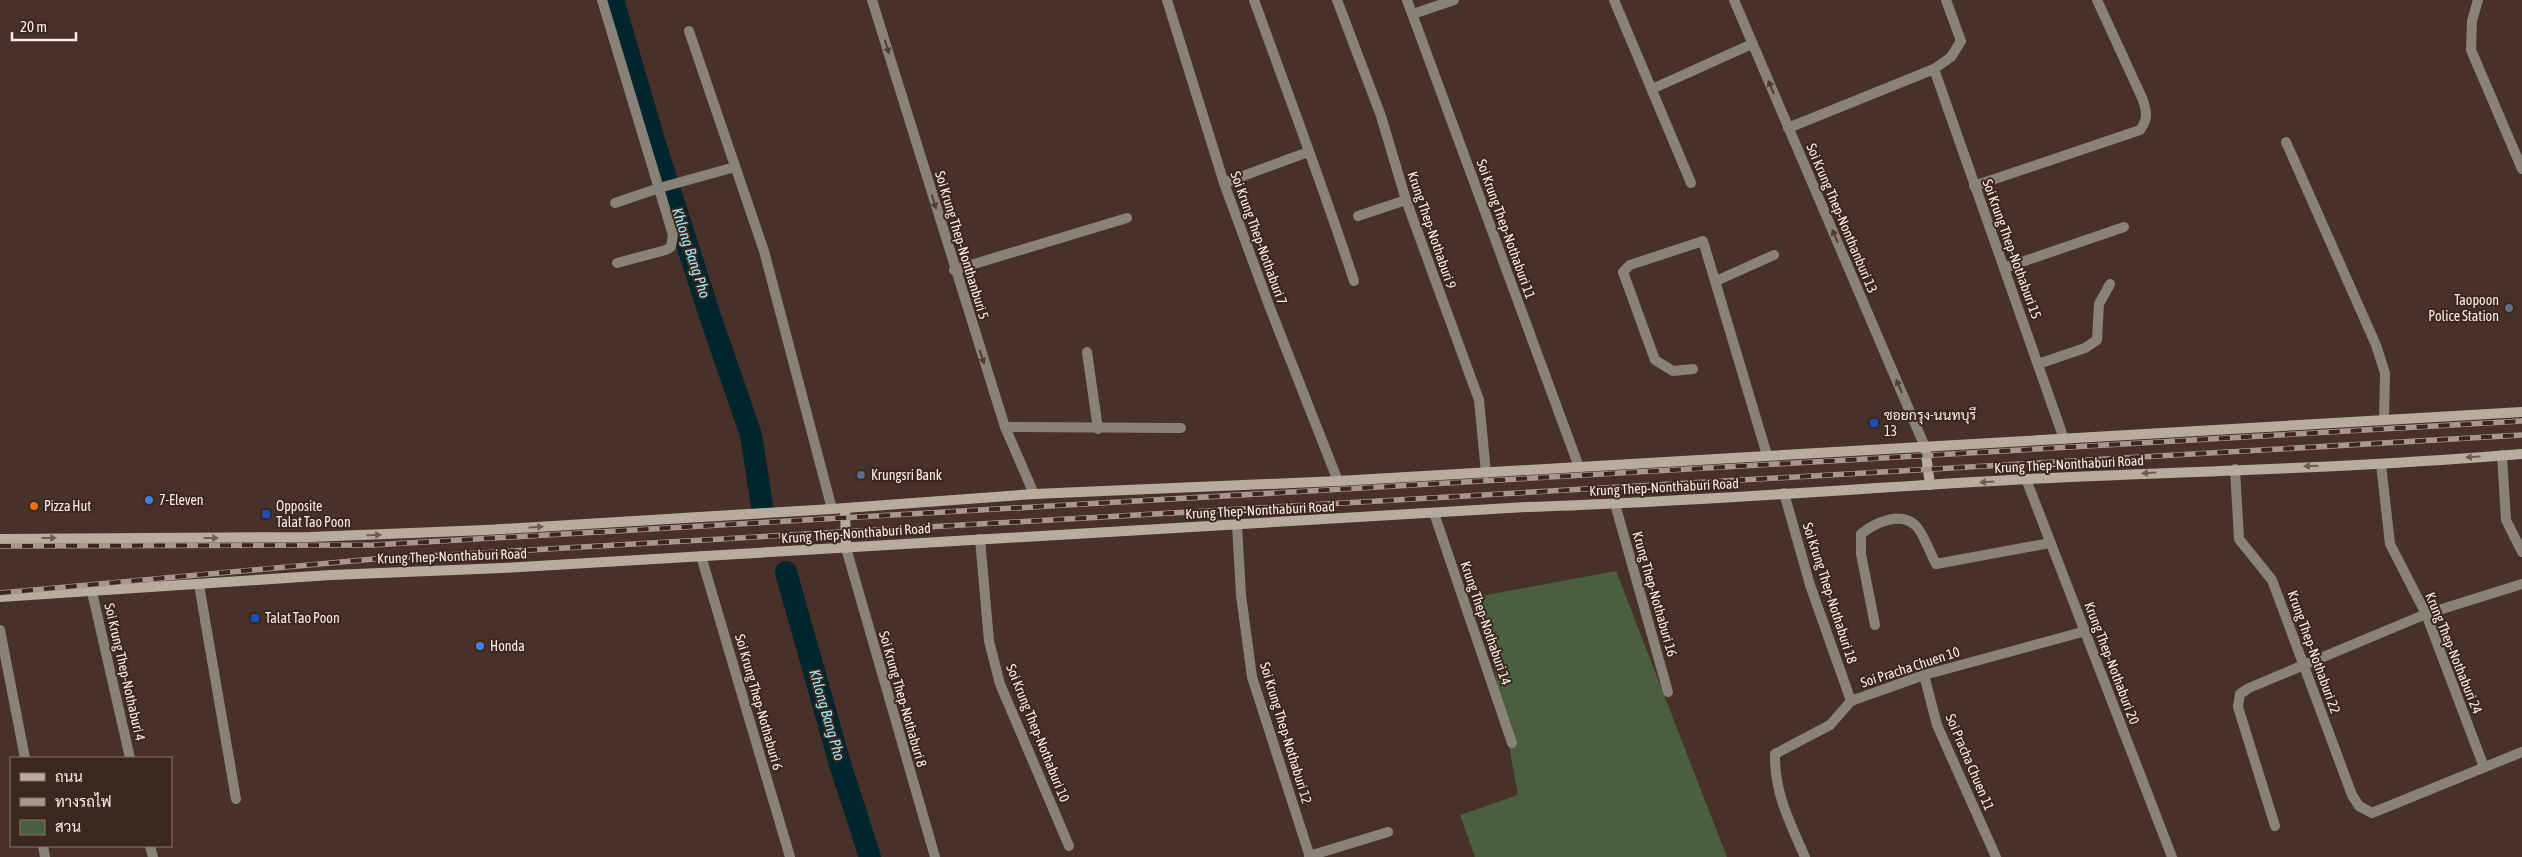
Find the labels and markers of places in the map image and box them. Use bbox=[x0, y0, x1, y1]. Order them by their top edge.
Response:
place label: Taopoon Police Station bbox=[2428, 292, 2499, 324]
marker: Taopoon Police Station bbox=[2503, 302, 2515, 314]
place label: ซอยกรุง-นนทบุรี 13 bbox=[1884, 406, 1977, 439]
marker: ซอยกรุง-นนทบุรี 13 bbox=[1868, 417, 1880, 429]
place label: Krungsri Bank bbox=[871, 467, 942, 483]
marker: Krungsri Bank bbox=[855, 469, 867, 481]
place label: 7-Eleven bbox=[159, 492, 204, 508]
marker: 7-Eleven bbox=[143, 494, 155, 506]
place label: Pizza Hut bbox=[44, 498, 91, 514]
place label: Opposite Talat Tao Poon bbox=[276, 498, 351, 530]
marker: Pizza Hut bbox=[28, 500, 40, 512]
marker: Opposite Talat Tao Poon bbox=[260, 508, 272, 520]
place label: Talat Tao Poon bbox=[265, 610, 340, 626]
marker: Talat Tao Poon bbox=[249, 612, 261, 624]
place label: Honda bbox=[490, 638, 525, 654]
marker: Honda bbox=[474, 640, 486, 652]

